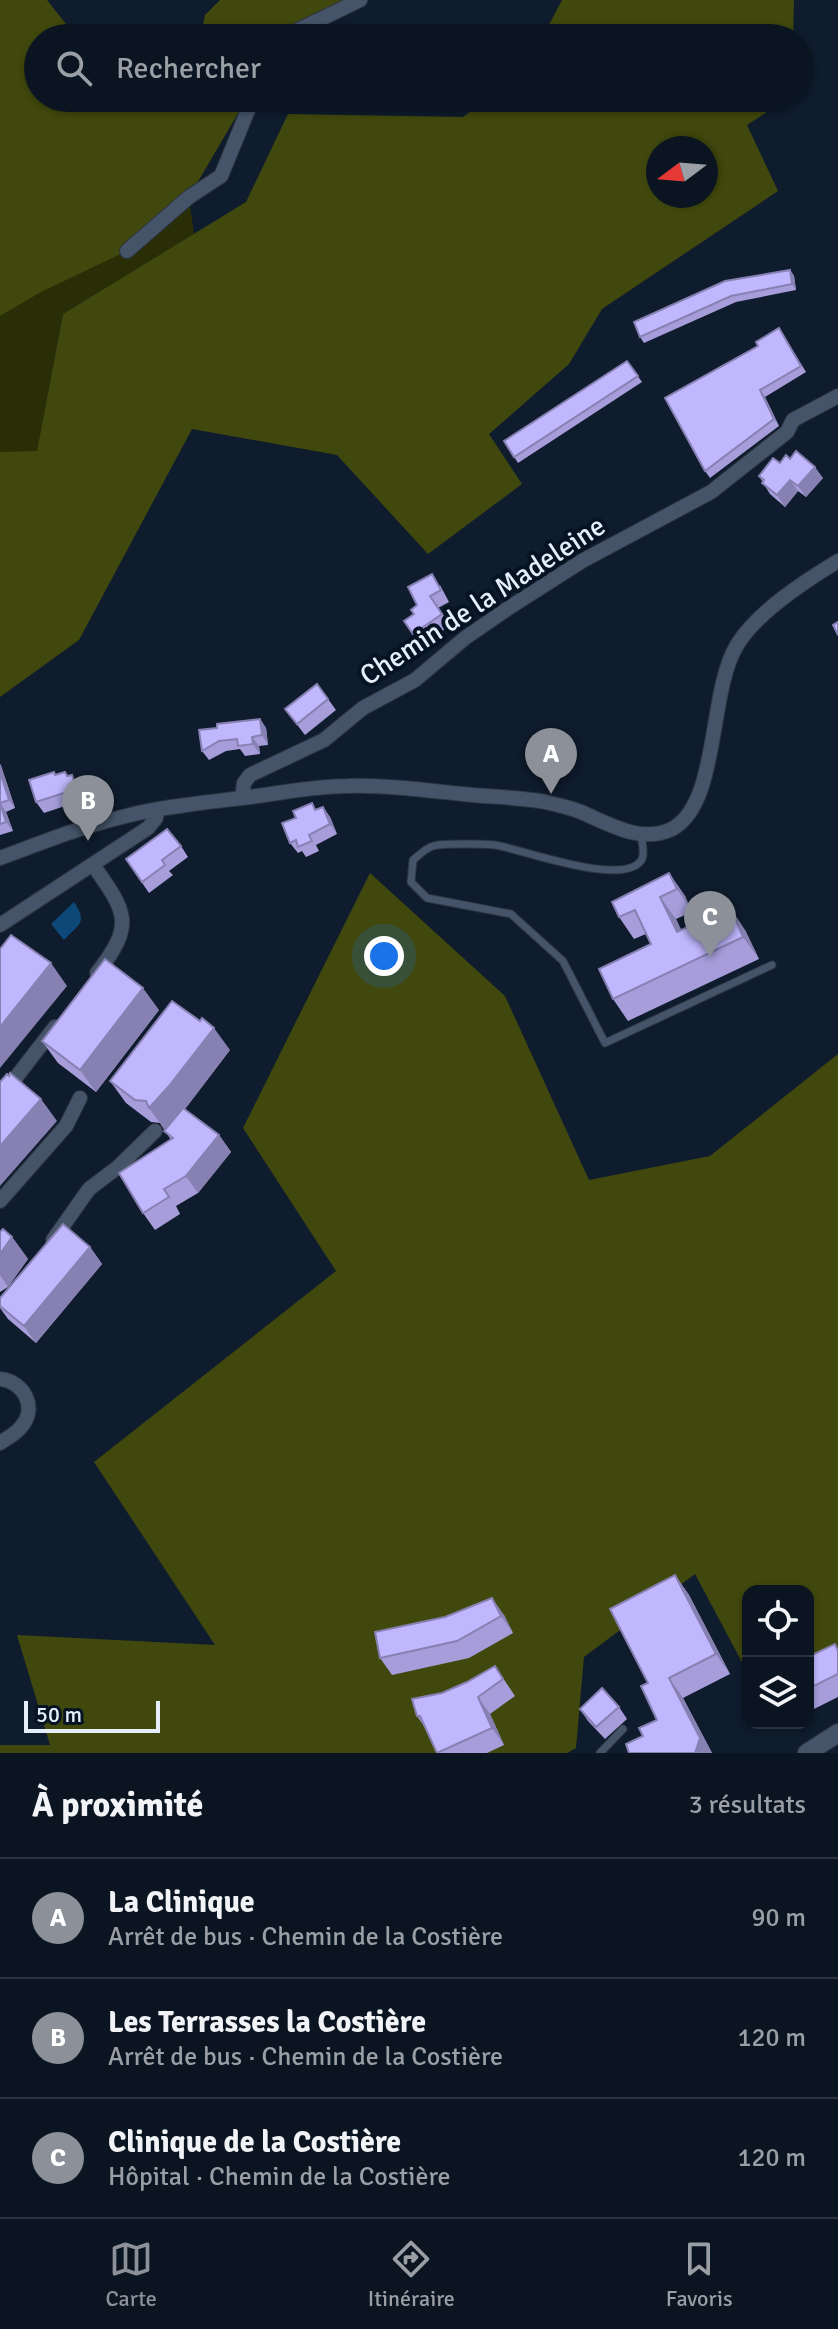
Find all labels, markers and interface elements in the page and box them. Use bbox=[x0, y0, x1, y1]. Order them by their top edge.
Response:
search box bbox=[24, 24, 814, 112]
icon: search bbox=[52, 46, 96, 90]
text: Rechercher bbox=[116, 50, 261, 87]
north arrow bbox=[646, 136, 718, 208]
street label: Chemin de la Madeleine bbox=[354, 509, 612, 693]
pin: A bbox=[525, 728, 577, 794]
pin: B bbox=[62, 775, 114, 841]
pin: C bbox=[684, 891, 736, 957]
your location bbox=[364, 936, 404, 976]
map controls bbox=[742, 1585, 814, 1729]
button: locate bbox=[742, 1585, 814, 1657]
button: layers bbox=[742, 1657, 814, 1729]
scale bar bbox=[24, 1697, 160, 1733]
text: 50 m bbox=[36, 1701, 82, 1728]
text: À proximité bbox=[32, 1784, 203, 1826]
text: 3 résultats bbox=[689, 1789, 806, 1821]
text: La Clinique bbox=[108, 1884, 255, 1921]
text: A bbox=[50, 1902, 66, 1934]
text: 90 m bbox=[751, 1902, 806, 1934]
text: Arrêt de bus · Chemin de la Costière bbox=[108, 1921, 503, 1953]
text: Les Terrasses la Costière bbox=[108, 2004, 426, 2041]
text: B bbox=[50, 2022, 66, 2054]
text: 120 m bbox=[737, 2022, 806, 2054]
text: Arrêt de bus · Chemin de la Costière bbox=[108, 2041, 503, 2073]
text: Clinique de la Costière bbox=[108, 2124, 401, 2161]
text: C bbox=[50, 2142, 66, 2174]
text: 120 m bbox=[737, 2142, 806, 2174]
text: Hôpital · Chemin de la Costière bbox=[108, 2161, 451, 2193]
tab: Carte bbox=[105, 2237, 157, 2312]
tab: Itinéraire bbox=[368, 2237, 455, 2312]
tab: Favoris bbox=[666, 2237, 733, 2312]

